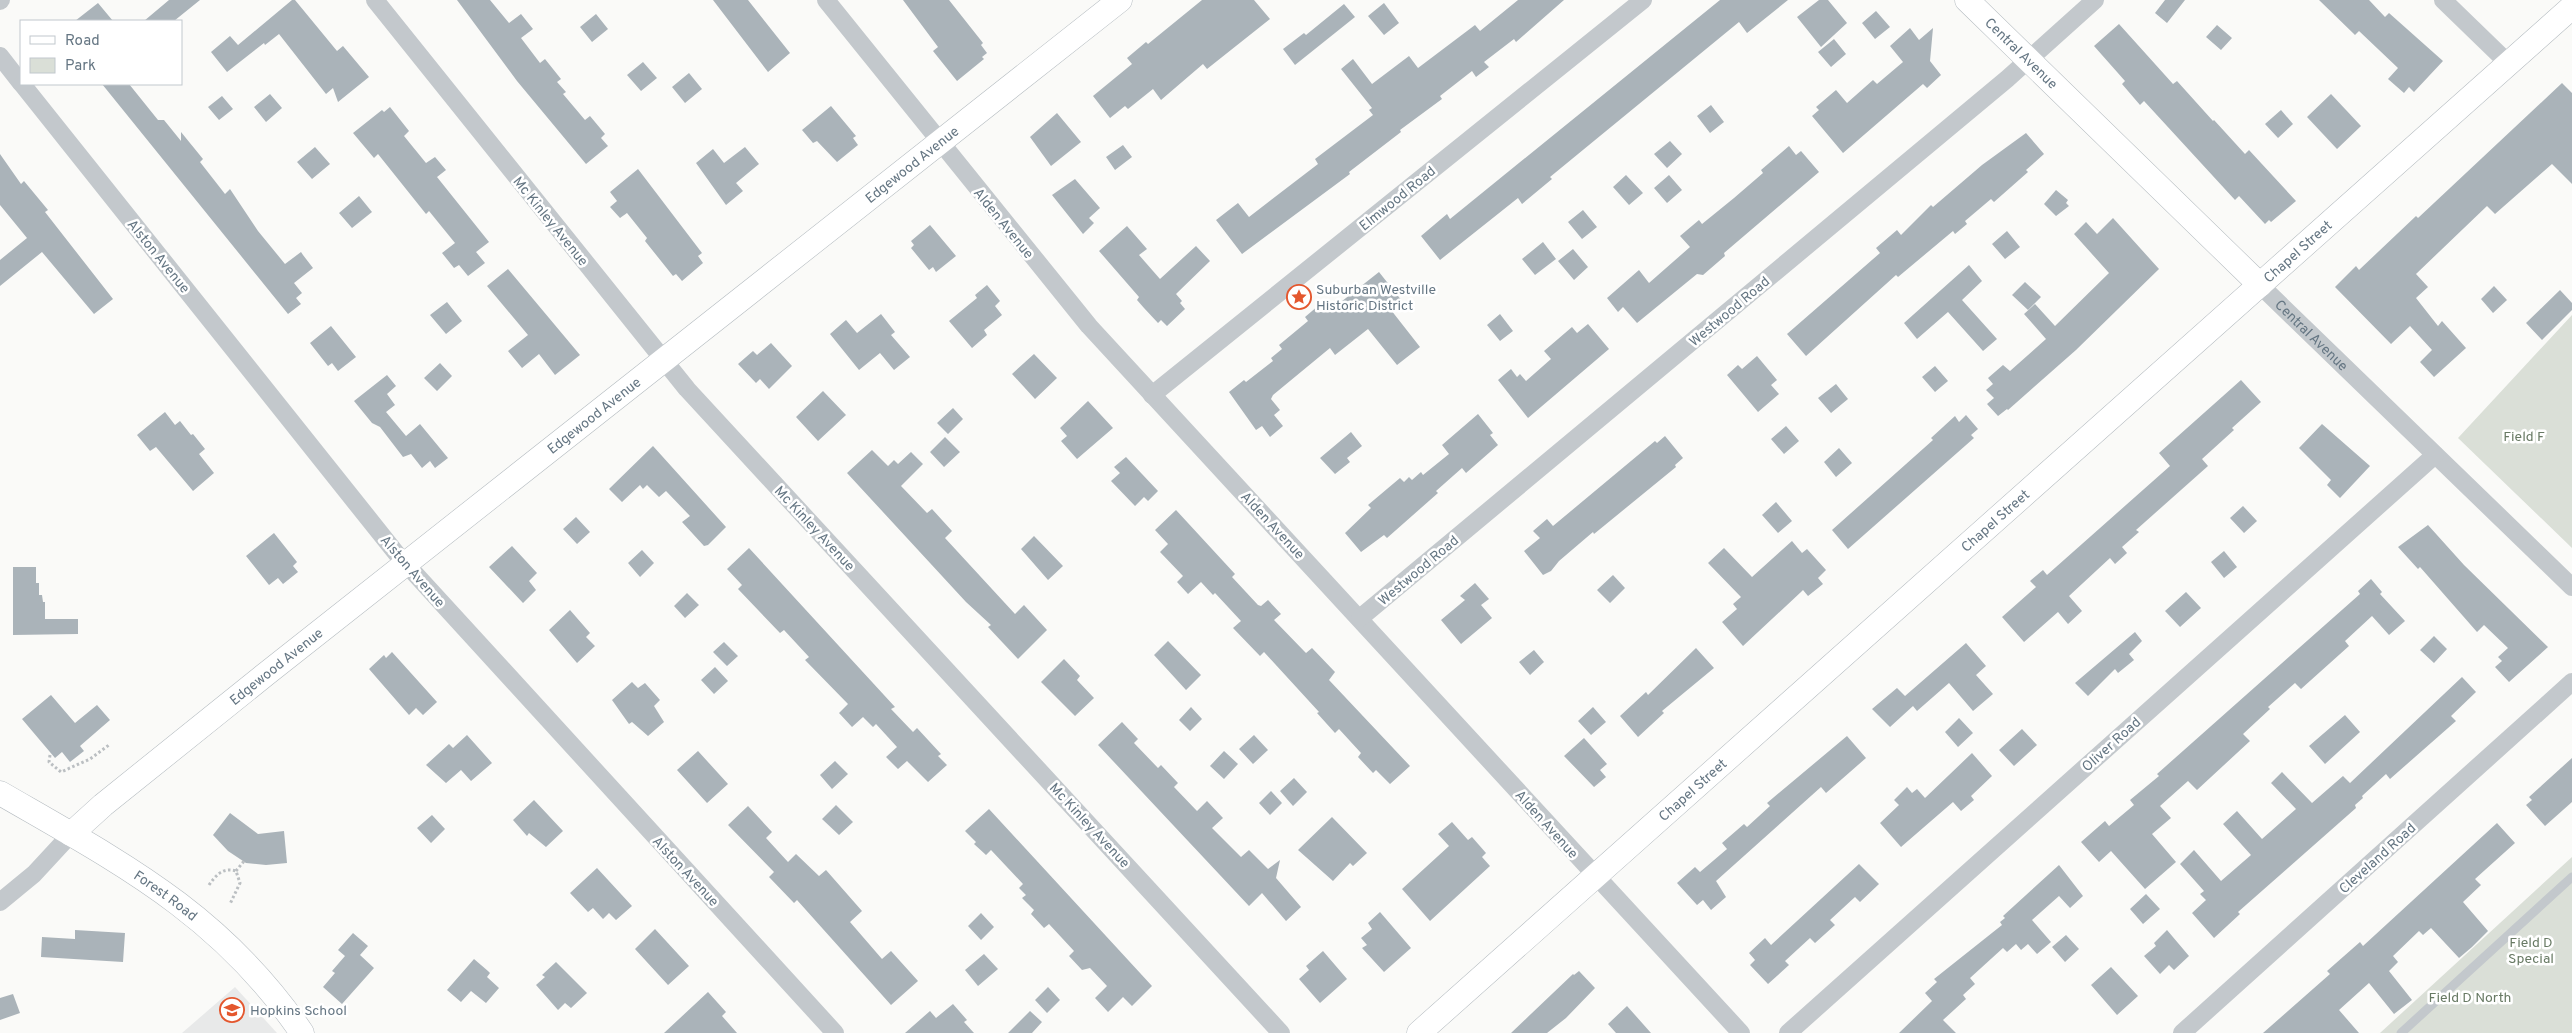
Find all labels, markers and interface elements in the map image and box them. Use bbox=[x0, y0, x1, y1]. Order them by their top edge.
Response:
street label: Central Avenue bbox=[1980, 15, 2060, 93]
legend bbox=[20, 20, 182, 85]
text: Road bbox=[65, 32, 100, 51]
text: Park bbox=[65, 57, 96, 76]
street label: Edgewood Avenue bbox=[863, 123, 963, 208]
street label: Elmwood Road bbox=[1356, 163, 1440, 235]
street label: Mc Kinley Avenue bbox=[509, 174, 591, 270]
street label: Alden Avenue bbox=[969, 185, 1037, 263]
street label: Alston Avenue bbox=[123, 217, 193, 297]
street label: Chapel Street bbox=[2261, 217, 2336, 287]
street label: Westwood Road bbox=[1686, 274, 1774, 351]
place label: Suburban Westville Historic District bbox=[1316, 282, 1436, 315]
place icon: Suburban Westville Historic District bbox=[1286, 284, 1312, 310]
street label: Central Avenue bbox=[2271, 297, 2351, 375]
street label: Edgewood Avenue bbox=[545, 374, 645, 459]
park label: Field F bbox=[2503, 429, 2545, 446]
street label: Mc Kinley Avenue bbox=[770, 483, 858, 575]
street label: Chapel Street bbox=[1958, 487, 2034, 556]
street label: Alden Avenue bbox=[1236, 489, 1307, 563]
street label: Alston Avenue bbox=[376, 532, 448, 611]
street label: Westwood Road bbox=[1375, 533, 1463, 610]
street label: Edgewood Avenue bbox=[227, 625, 327, 710]
street label: Oliver Road bbox=[2079, 714, 2145, 776]
street label: Chapel Street bbox=[1656, 756, 1731, 826]
street label: Mc Kinley Avenue bbox=[1045, 780, 1133, 872]
street label: Alden Avenue bbox=[1511, 787, 1581, 863]
street label: Cleveland Road bbox=[2336, 820, 2420, 898]
street label: Alston Avenue bbox=[648, 833, 722, 911]
street label: Forest Road bbox=[130, 868, 200, 925]
park label: Field D Special bbox=[2508, 935, 2554, 968]
park label: Field D North bbox=[2429, 990, 2511, 1007]
school or university icon: Hopkins School bbox=[219, 997, 245, 1023]
place label: Hopkins School bbox=[250, 1003, 347, 1020]

